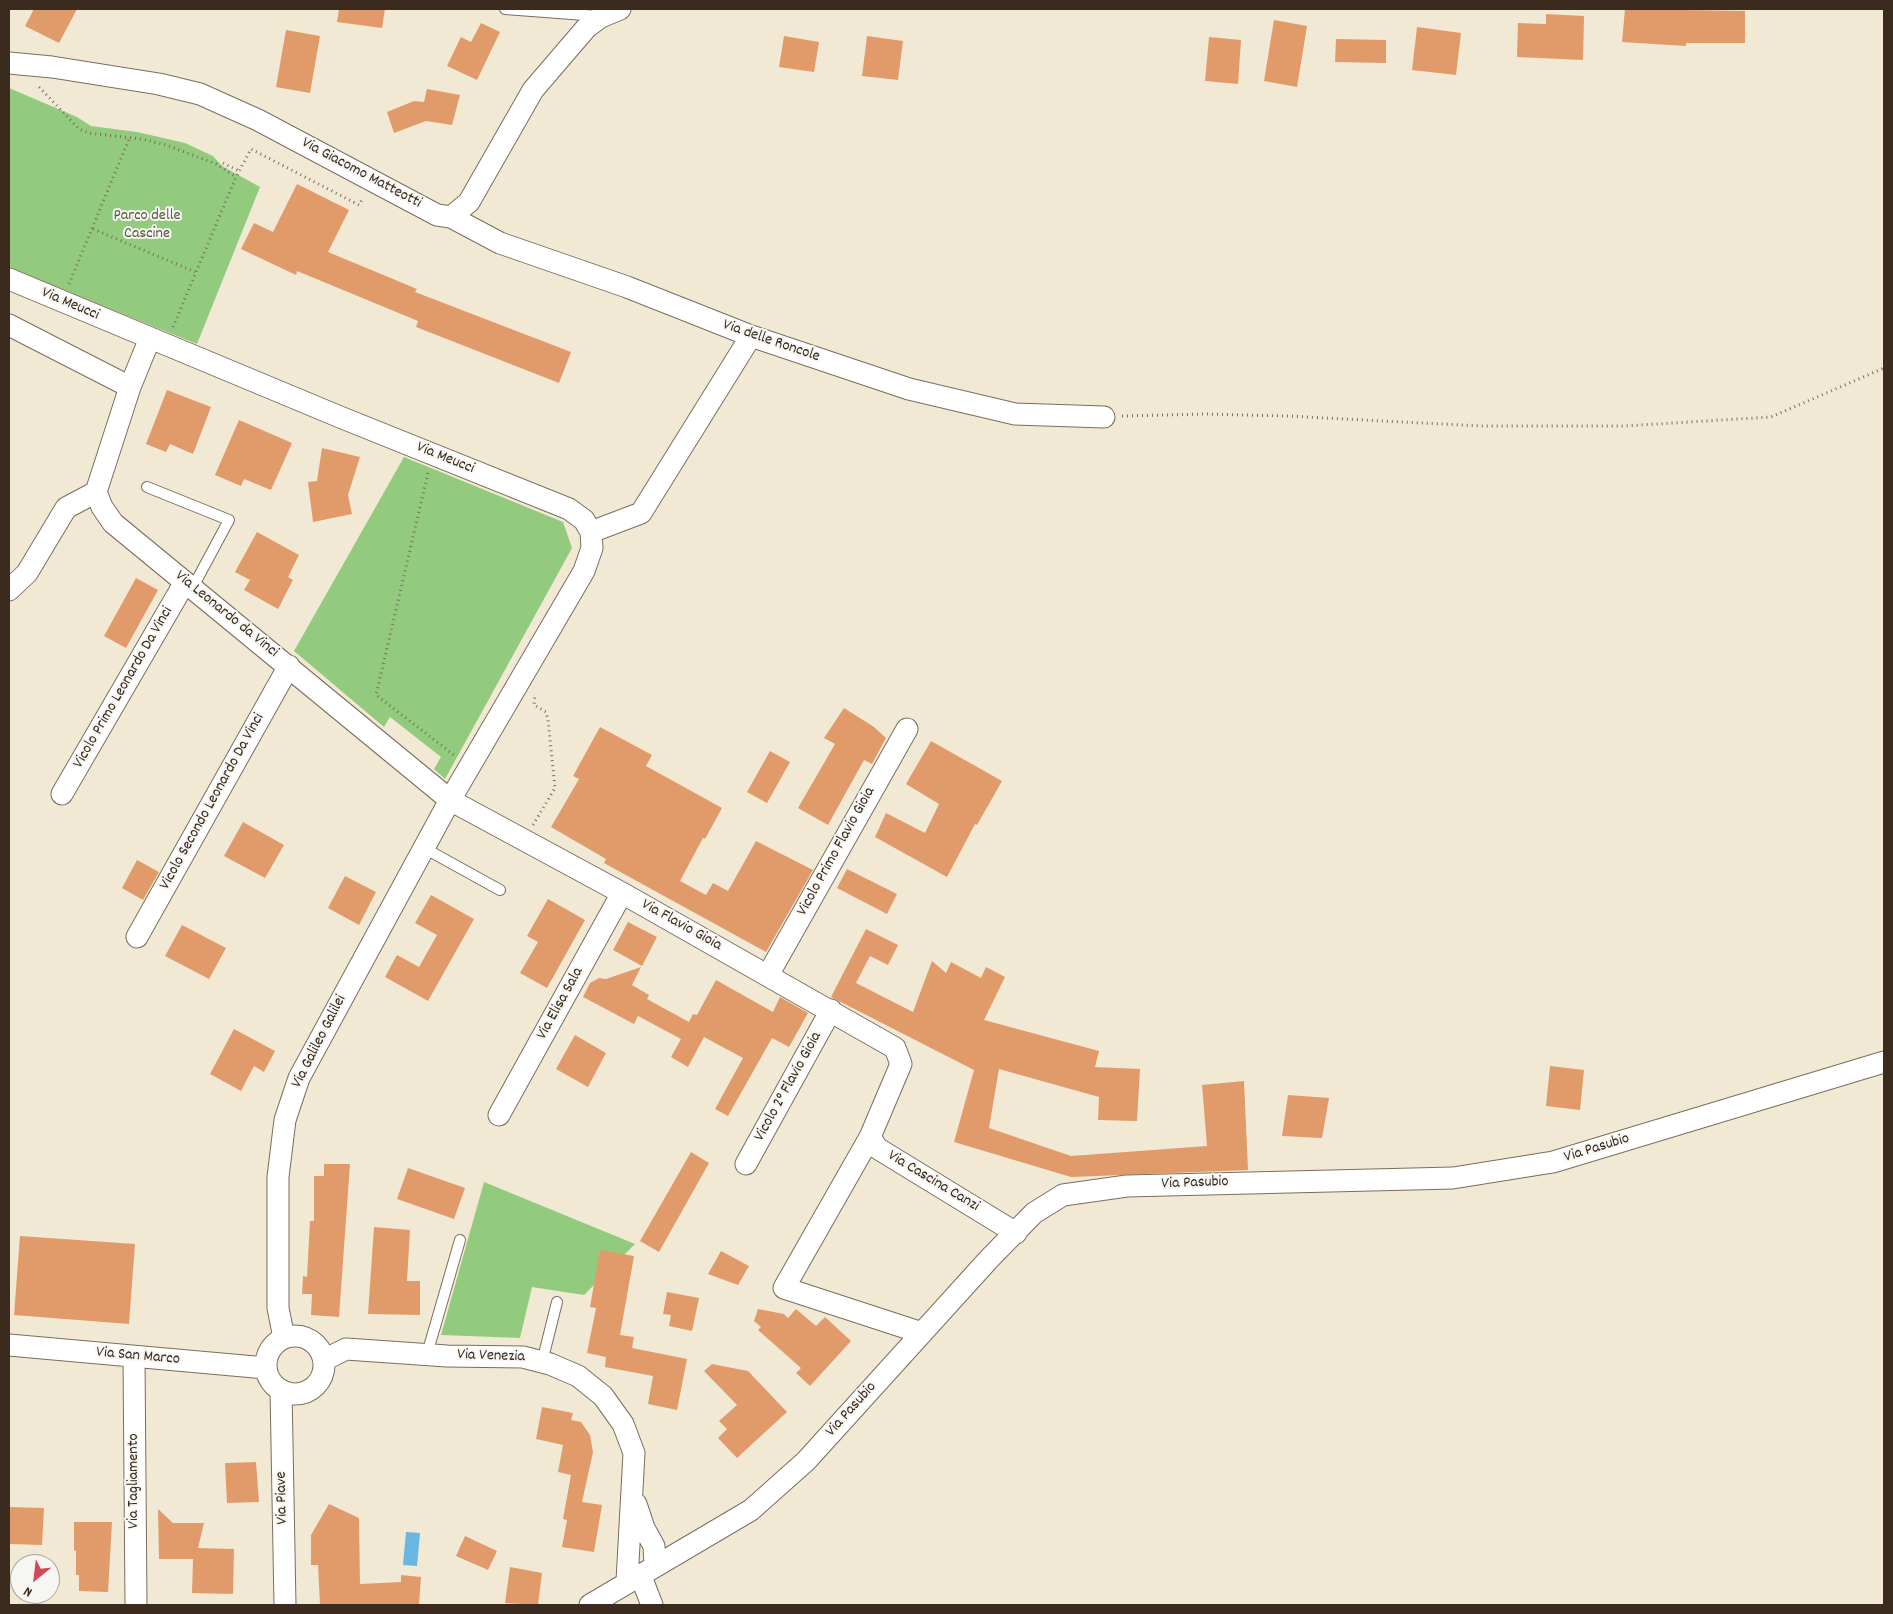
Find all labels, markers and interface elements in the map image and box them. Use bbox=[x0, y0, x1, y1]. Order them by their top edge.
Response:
street label: Via Giacomo Matteotti bbox=[298, 134, 424, 214]
park label: Parco delle Cascine bbox=[113, 207, 181, 245]
street label: Via Meucci bbox=[38, 284, 102, 326]
street label: Via delle Roncole bbox=[720, 316, 822, 368]
street label: Via Meucci bbox=[413, 439, 477, 479]
street label: Via Leonardo da Vinci bbox=[170, 567, 282, 663]
street label: Vicolo Primo Leonardo Da Vinci bbox=[70, 604, 178, 772]
street label: Vicolo Secondo Leonardo Da Vinci bbox=[156, 710, 270, 894]
street label: Vicolo Primo Flavio Gioia bbox=[794, 784, 880, 920]
street label: Via Flavio Gioia bbox=[637, 896, 725, 956]
street label: Via Elisa Sala bbox=[533, 965, 589, 1043]
street label: Via Galileo Galilei bbox=[288, 992, 352, 1092]
street label: Vicolo 2° Flavio Gioia bbox=[751, 1029, 827, 1145]
street label: Via Pasubio bbox=[1562, 1130, 1632, 1168]
street label: Via Cascina Canzi bbox=[884, 1147, 982, 1217]
street label: Via Pasubio bbox=[1161, 1173, 1229, 1195]
street label: Via San Marco bbox=[95, 1344, 181, 1370]
street label: Via Venezia bbox=[457, 1346, 525, 1368]
street label: Via Pasubio bbox=[822, 1379, 882, 1441]
street label: Via Tagliamento bbox=[125, 1433, 145, 1529]
street label: Via Piave bbox=[273, 1471, 293, 1525]
north arrow bbox=[10, 1554, 60, 1604]
text: N bbox=[20, 1581, 36, 1602]

